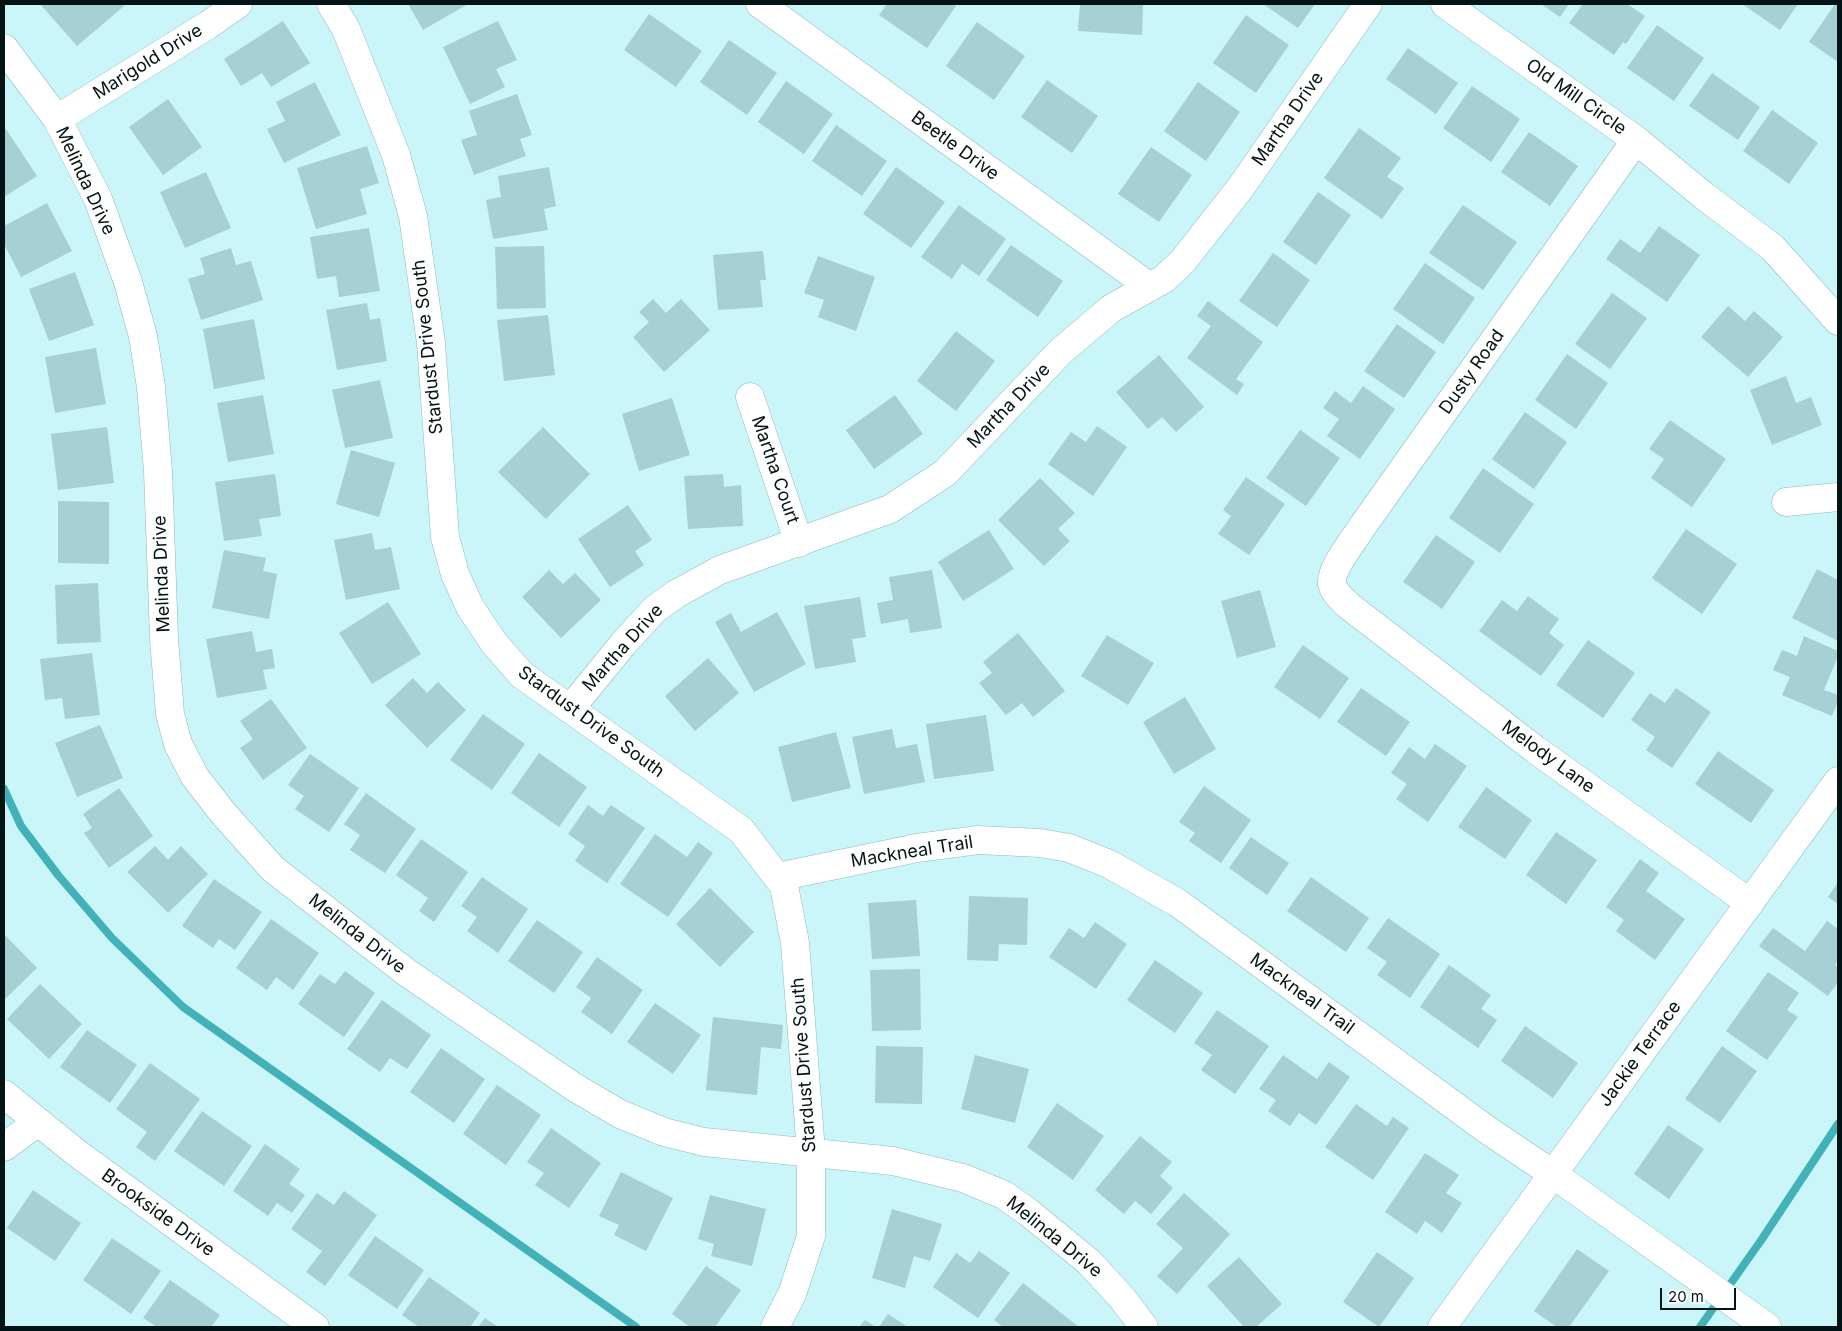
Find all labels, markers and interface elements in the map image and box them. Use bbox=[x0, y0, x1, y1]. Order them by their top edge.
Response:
street label: Marigold Drive bbox=[89, 20, 207, 104]
street label: Old Mill Circle bbox=[1522, 54, 1630, 140]
street label: Martha Drive bbox=[1248, 68, 1328, 170]
street label: Beetle Drive bbox=[907, 107, 1003, 185]
street label: Melinda Drive bbox=[50, 123, 120, 239]
street label: Stardust Drive South bbox=[408, 259, 448, 435]
street label: Dusty Road bbox=[1435, 326, 1509, 418]
street label: Martha Drive bbox=[963, 359, 1055, 453]
street label: Martha Court bbox=[746, 413, 804, 527]
street label: Melinda Drive bbox=[149, 515, 175, 633]
street label: Martha Drive bbox=[578, 600, 668, 696]
street label: Stardust Drive South bbox=[514, 662, 668, 782]
street label: Melody Lane bbox=[1497, 716, 1599, 798]
street label: Mackneal Trail bbox=[849, 832, 975, 872]
street label: Melinda Drive bbox=[304, 889, 410, 979]
street label: Mackneal Trail bbox=[1246, 949, 1358, 1039]
street label: Stardust Drive South bbox=[787, 977, 821, 1153]
street label: Jackie Terrace bbox=[1594, 997, 1686, 1111]
street label: Brookside Drive bbox=[97, 1165, 219, 1261]
street label: Melinda Drive bbox=[1002, 1192, 1106, 1282]
scale bar bbox=[1662, 1278, 1738, 1310]
text: 20 m bbox=[1668, 1287, 1704, 1306]

